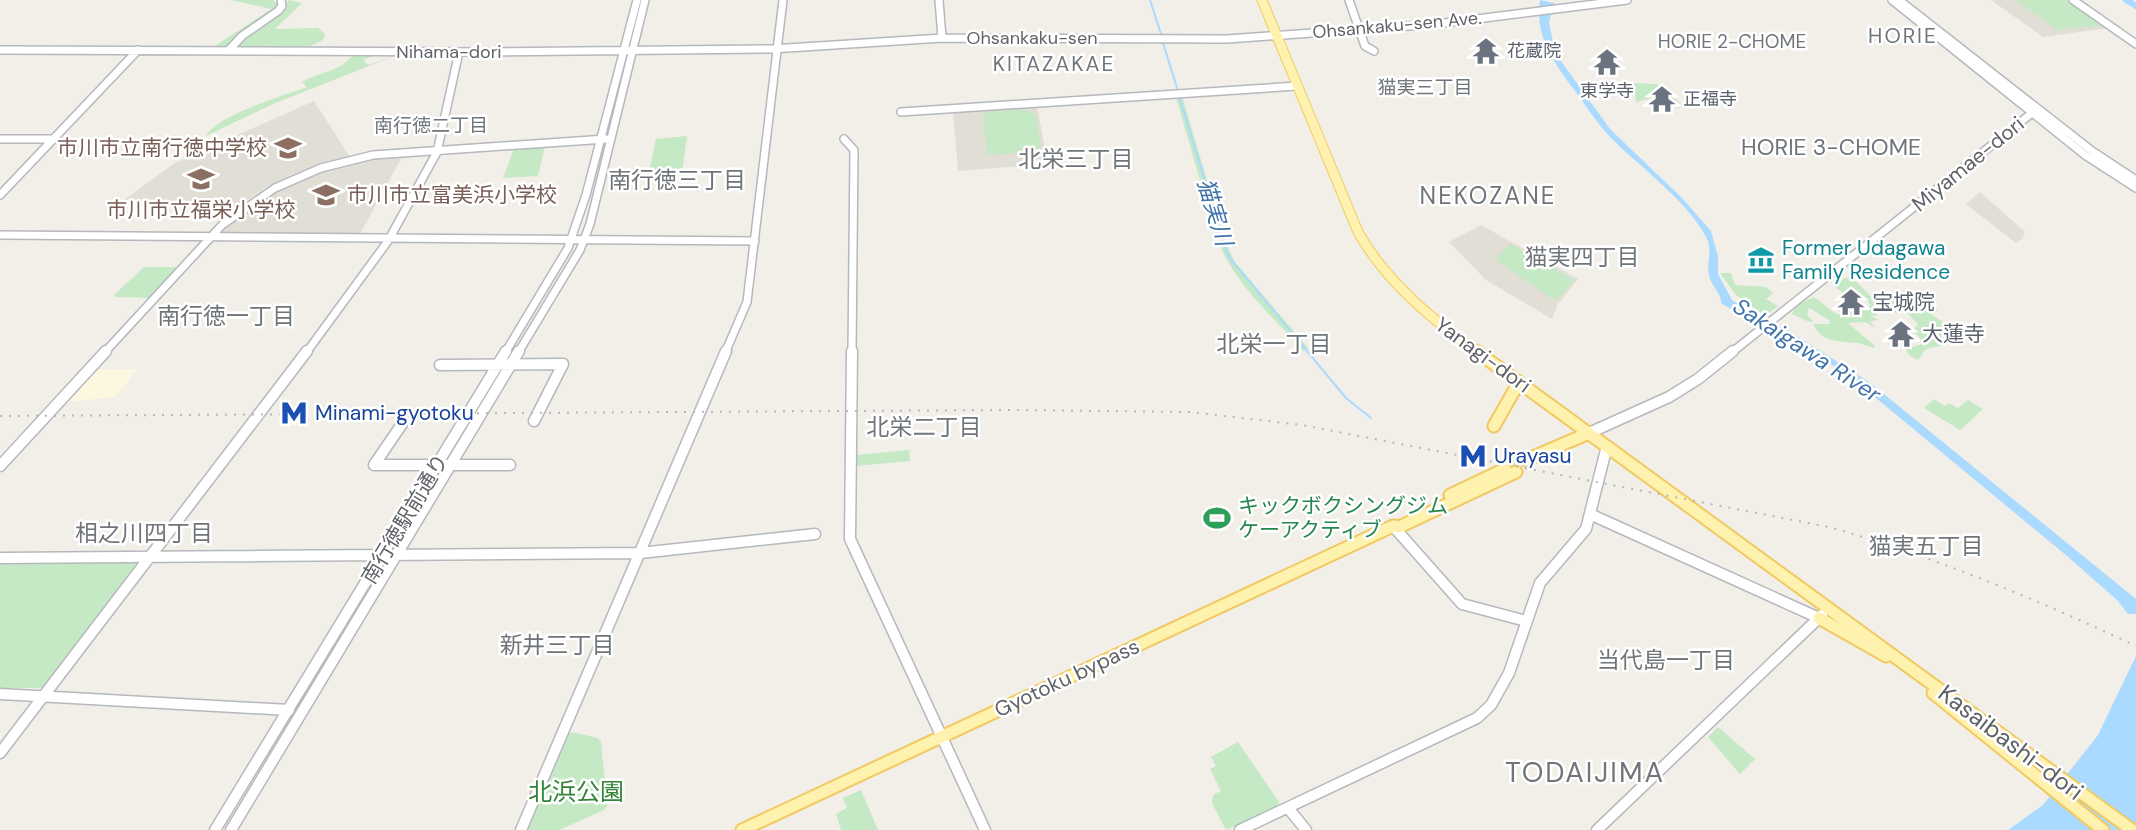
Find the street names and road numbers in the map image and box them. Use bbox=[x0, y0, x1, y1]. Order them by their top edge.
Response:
street label: Ohsankaku-sen Ave. bbox=[1311, 6, 1483, 44]
street label: Ohsankaku-sen bbox=[967, 26, 1097, 50]
street label: Nihama-dori bbox=[396, 40, 502, 64]
street label: Miyamae-dori bbox=[1906, 110, 2030, 218]
street label: Yanagi-dori bbox=[1429, 311, 1537, 399]
street label: 南行徳駅前通り bbox=[355, 449, 455, 589]
street label: Gyotoku bypass bbox=[990, 632, 1144, 724]
street label: Kasaibashi-dori bbox=[1932, 677, 2090, 807]

